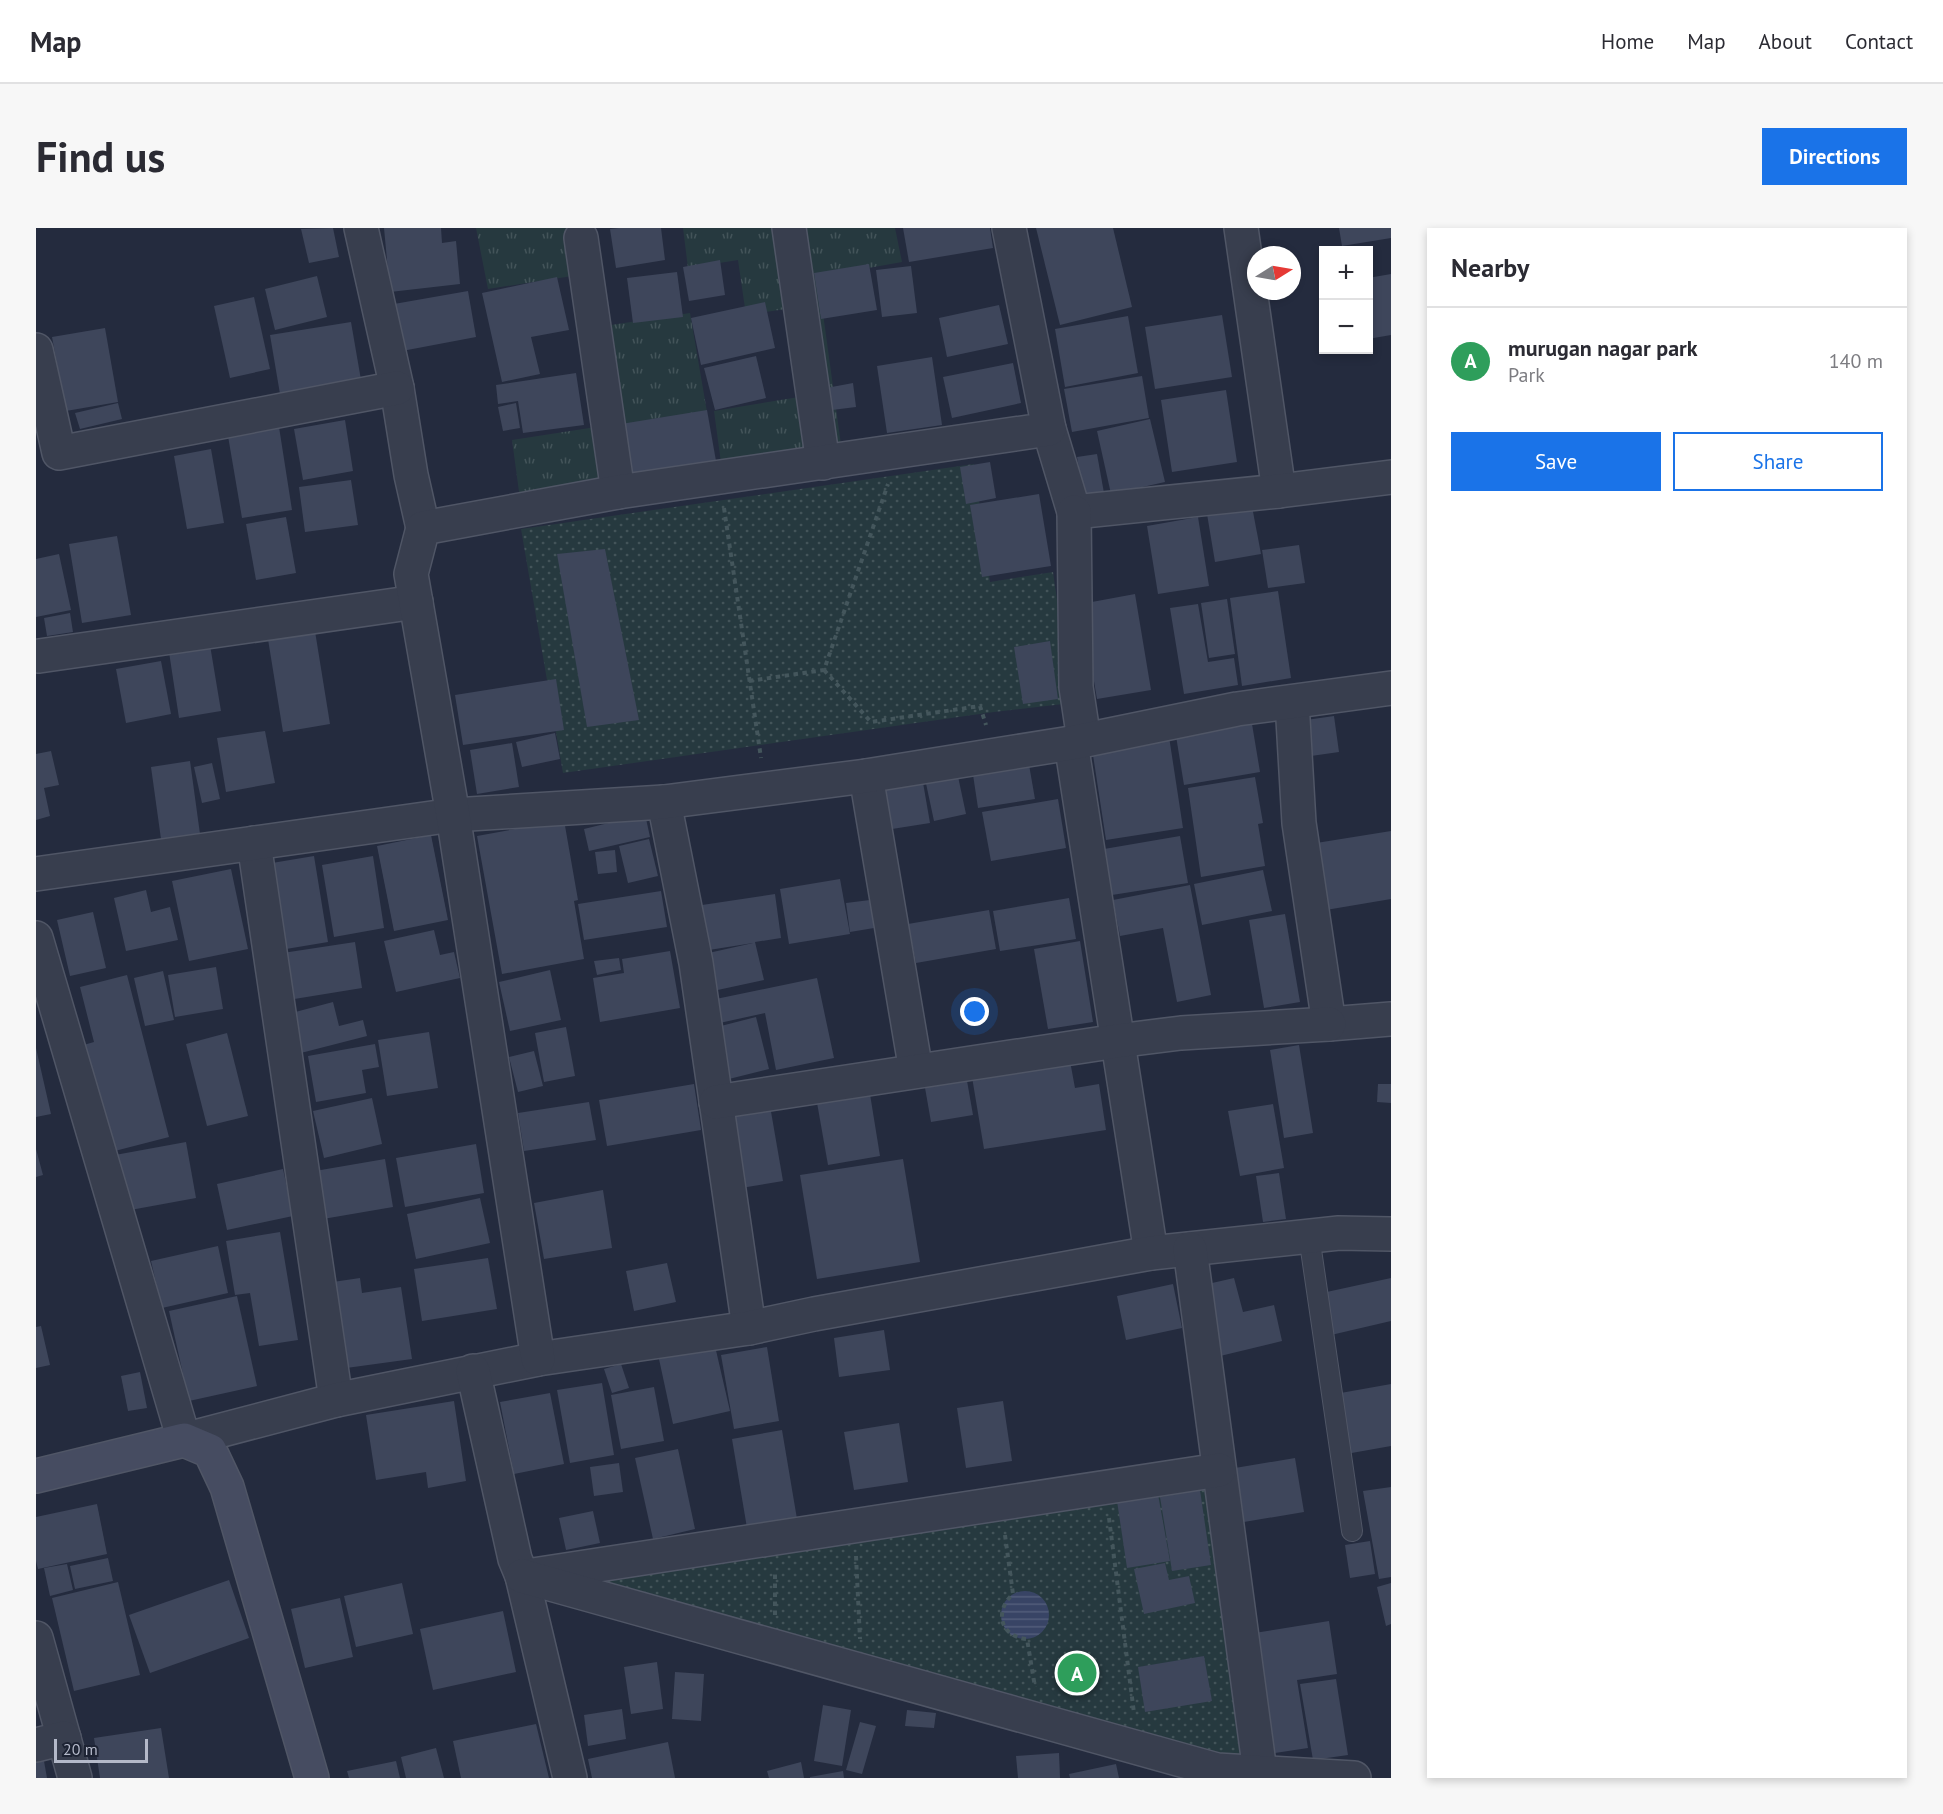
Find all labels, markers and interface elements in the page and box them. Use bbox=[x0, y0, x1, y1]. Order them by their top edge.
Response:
text: Map bbox=[30, 23, 81, 60]
text: Home bbox=[1601, 28, 1654, 55]
text: Map bbox=[1687, 28, 1726, 55]
text: About bbox=[1759, 28, 1812, 55]
text: Contact bbox=[1845, 28, 1913, 55]
button: Directions bbox=[1762, 128, 1907, 185]
text: Find us bbox=[36, 129, 165, 184]
north arrow bbox=[1247, 246, 1301, 300]
map controls bbox=[1319, 246, 1373, 354]
button: + bbox=[1319, 246, 1373, 300]
text: Nearby bbox=[1451, 251, 1529, 284]
button: − bbox=[1319, 300, 1373, 354]
text: murugan nagar park bbox=[1508, 334, 1698, 362]
text: A bbox=[1464, 348, 1477, 374]
text: 140 m bbox=[1829, 348, 1883, 374]
text: Park bbox=[1508, 362, 1545, 388]
button: Save bbox=[1451, 432, 1661, 491]
button: Share bbox=[1673, 432, 1883, 491]
your location bbox=[960, 997, 989, 1026]
pin: A bbox=[1058, 1650, 1096, 1696]
scale bar bbox=[54, 1736, 148, 1764]
text: 20 m bbox=[63, 1739, 98, 1759]

